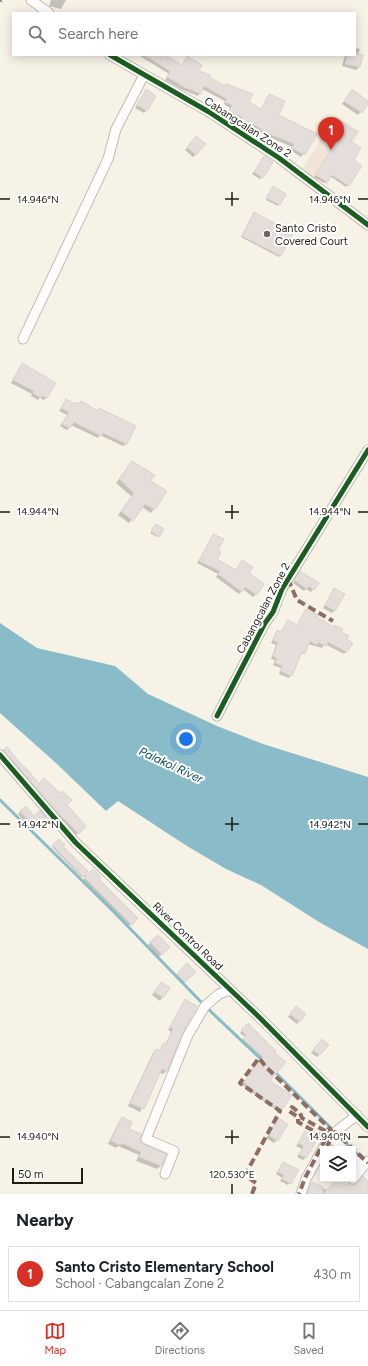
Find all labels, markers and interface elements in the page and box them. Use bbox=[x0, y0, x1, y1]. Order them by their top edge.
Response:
search box bbox=[12, 12, 356, 56]
icon: search bbox=[26, 23, 48, 45]
text: Search here bbox=[58, 25, 138, 43]
street label: Cabangcalan Zone 2 bbox=[202, 94, 294, 160]
pin: 1 bbox=[318, 117, 344, 150]
text: 14.946°N bbox=[17, 193, 59, 206]
text: 14.946°N bbox=[309, 193, 351, 206]
place label: Santo Cristo Covered Court bbox=[275, 222, 348, 248]
marker: Santo Cristo Covered Court bbox=[262, 229, 272, 239]
text: 14.944°N bbox=[17, 505, 59, 518]
text: 14.944°N bbox=[309, 505, 351, 518]
street label: Cabangcalan Zone 2 bbox=[234, 561, 293, 656]
your location bbox=[176, 729, 196, 749]
water label: Palakol River bbox=[137, 744, 206, 786]
text: 14.942°N bbox=[17, 818, 59, 831]
text: 14.942°N bbox=[309, 818, 351, 831]
street label: River Control Road bbox=[150, 900, 225, 973]
text: 14.940°N bbox=[17, 1130, 59, 1143]
text: 14.940°N bbox=[309, 1130, 351, 1143]
map controls bbox=[320, 1146, 356, 1182]
button: layers bbox=[320, 1146, 356, 1182]
scale bar bbox=[12, 1166, 83, 1185]
text: 50 m bbox=[18, 1168, 43, 1181]
text: 120.530°E bbox=[209, 1168, 255, 1181]
text: Nearby bbox=[16, 1210, 74, 1230]
text: Santo Cristo Elementary School bbox=[55, 1258, 274, 1276]
text: 1 bbox=[27, 1267, 33, 1282]
text: 430 m bbox=[313, 1267, 351, 1282]
text: School · Cabangcalan Zone 2 bbox=[55, 1276, 224, 1291]
tab: Map bbox=[44, 1320, 66, 1357]
tab: Directions bbox=[155, 1320, 205, 1357]
tab: Saved bbox=[293, 1320, 324, 1357]

